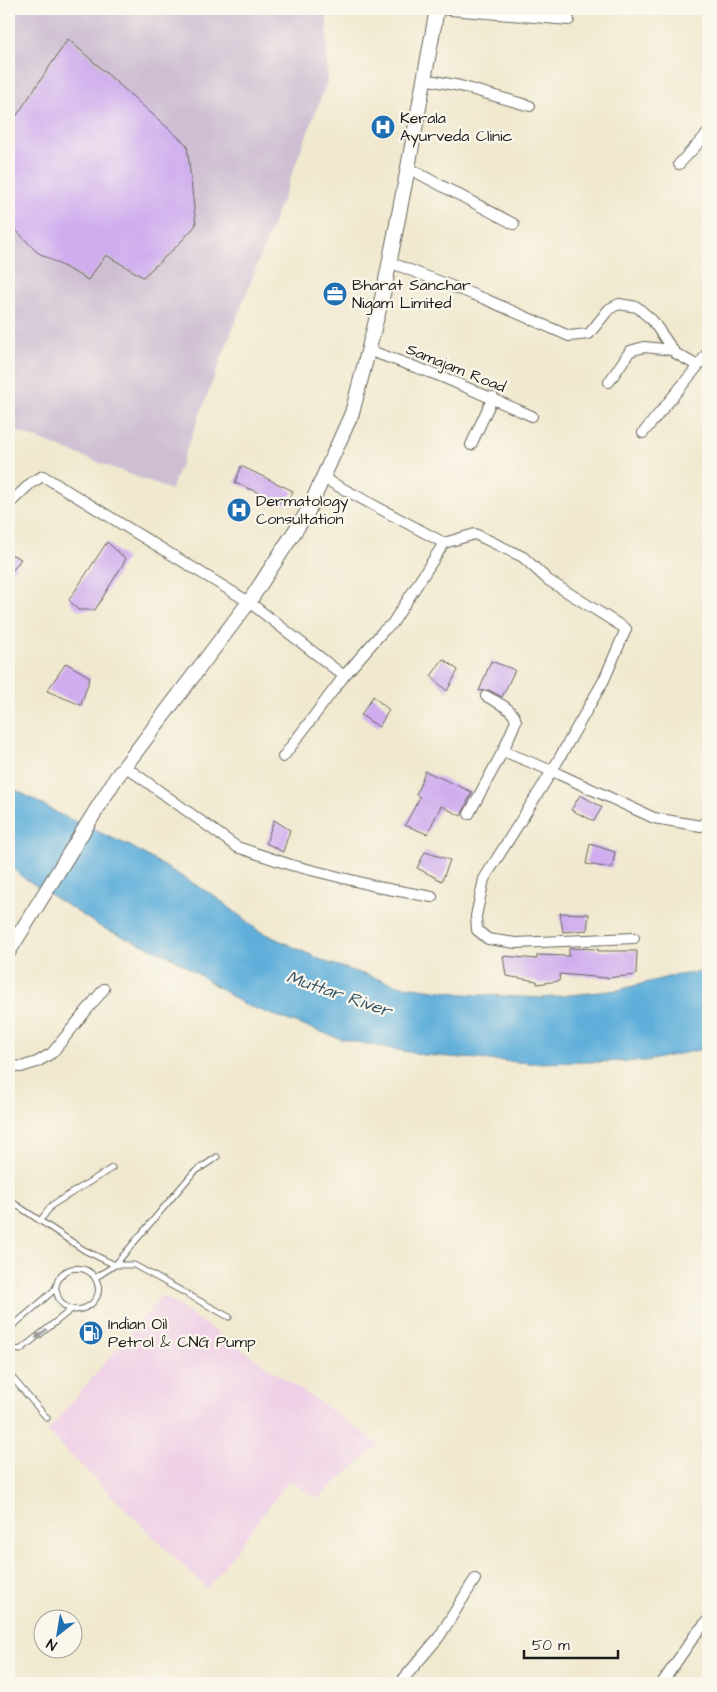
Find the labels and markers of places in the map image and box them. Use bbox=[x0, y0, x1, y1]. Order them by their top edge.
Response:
place label: Kerala Ayurveda Clinic bbox=[400, 107, 513, 148]
hospital icon: Kerala Ayurveda Clinic bbox=[370, 114, 396, 140]
place label: Bharat Sanchar Nigam Limited bbox=[352, 274, 471, 315]
office icon: Bharat Sanchar Nigam Limited bbox=[322, 281, 348, 307]
place label: Dermatology Consultation bbox=[256, 490, 349, 530]
hospital icon: Dermatology Consultation bbox=[226, 497, 252, 523]
place label: Indian Oil Petrol & CNG Pump bbox=[108, 1313, 256, 1353]
fuel station icon: Indian Oil Petrol & CNG Pump bbox=[78, 1320, 104, 1346]

